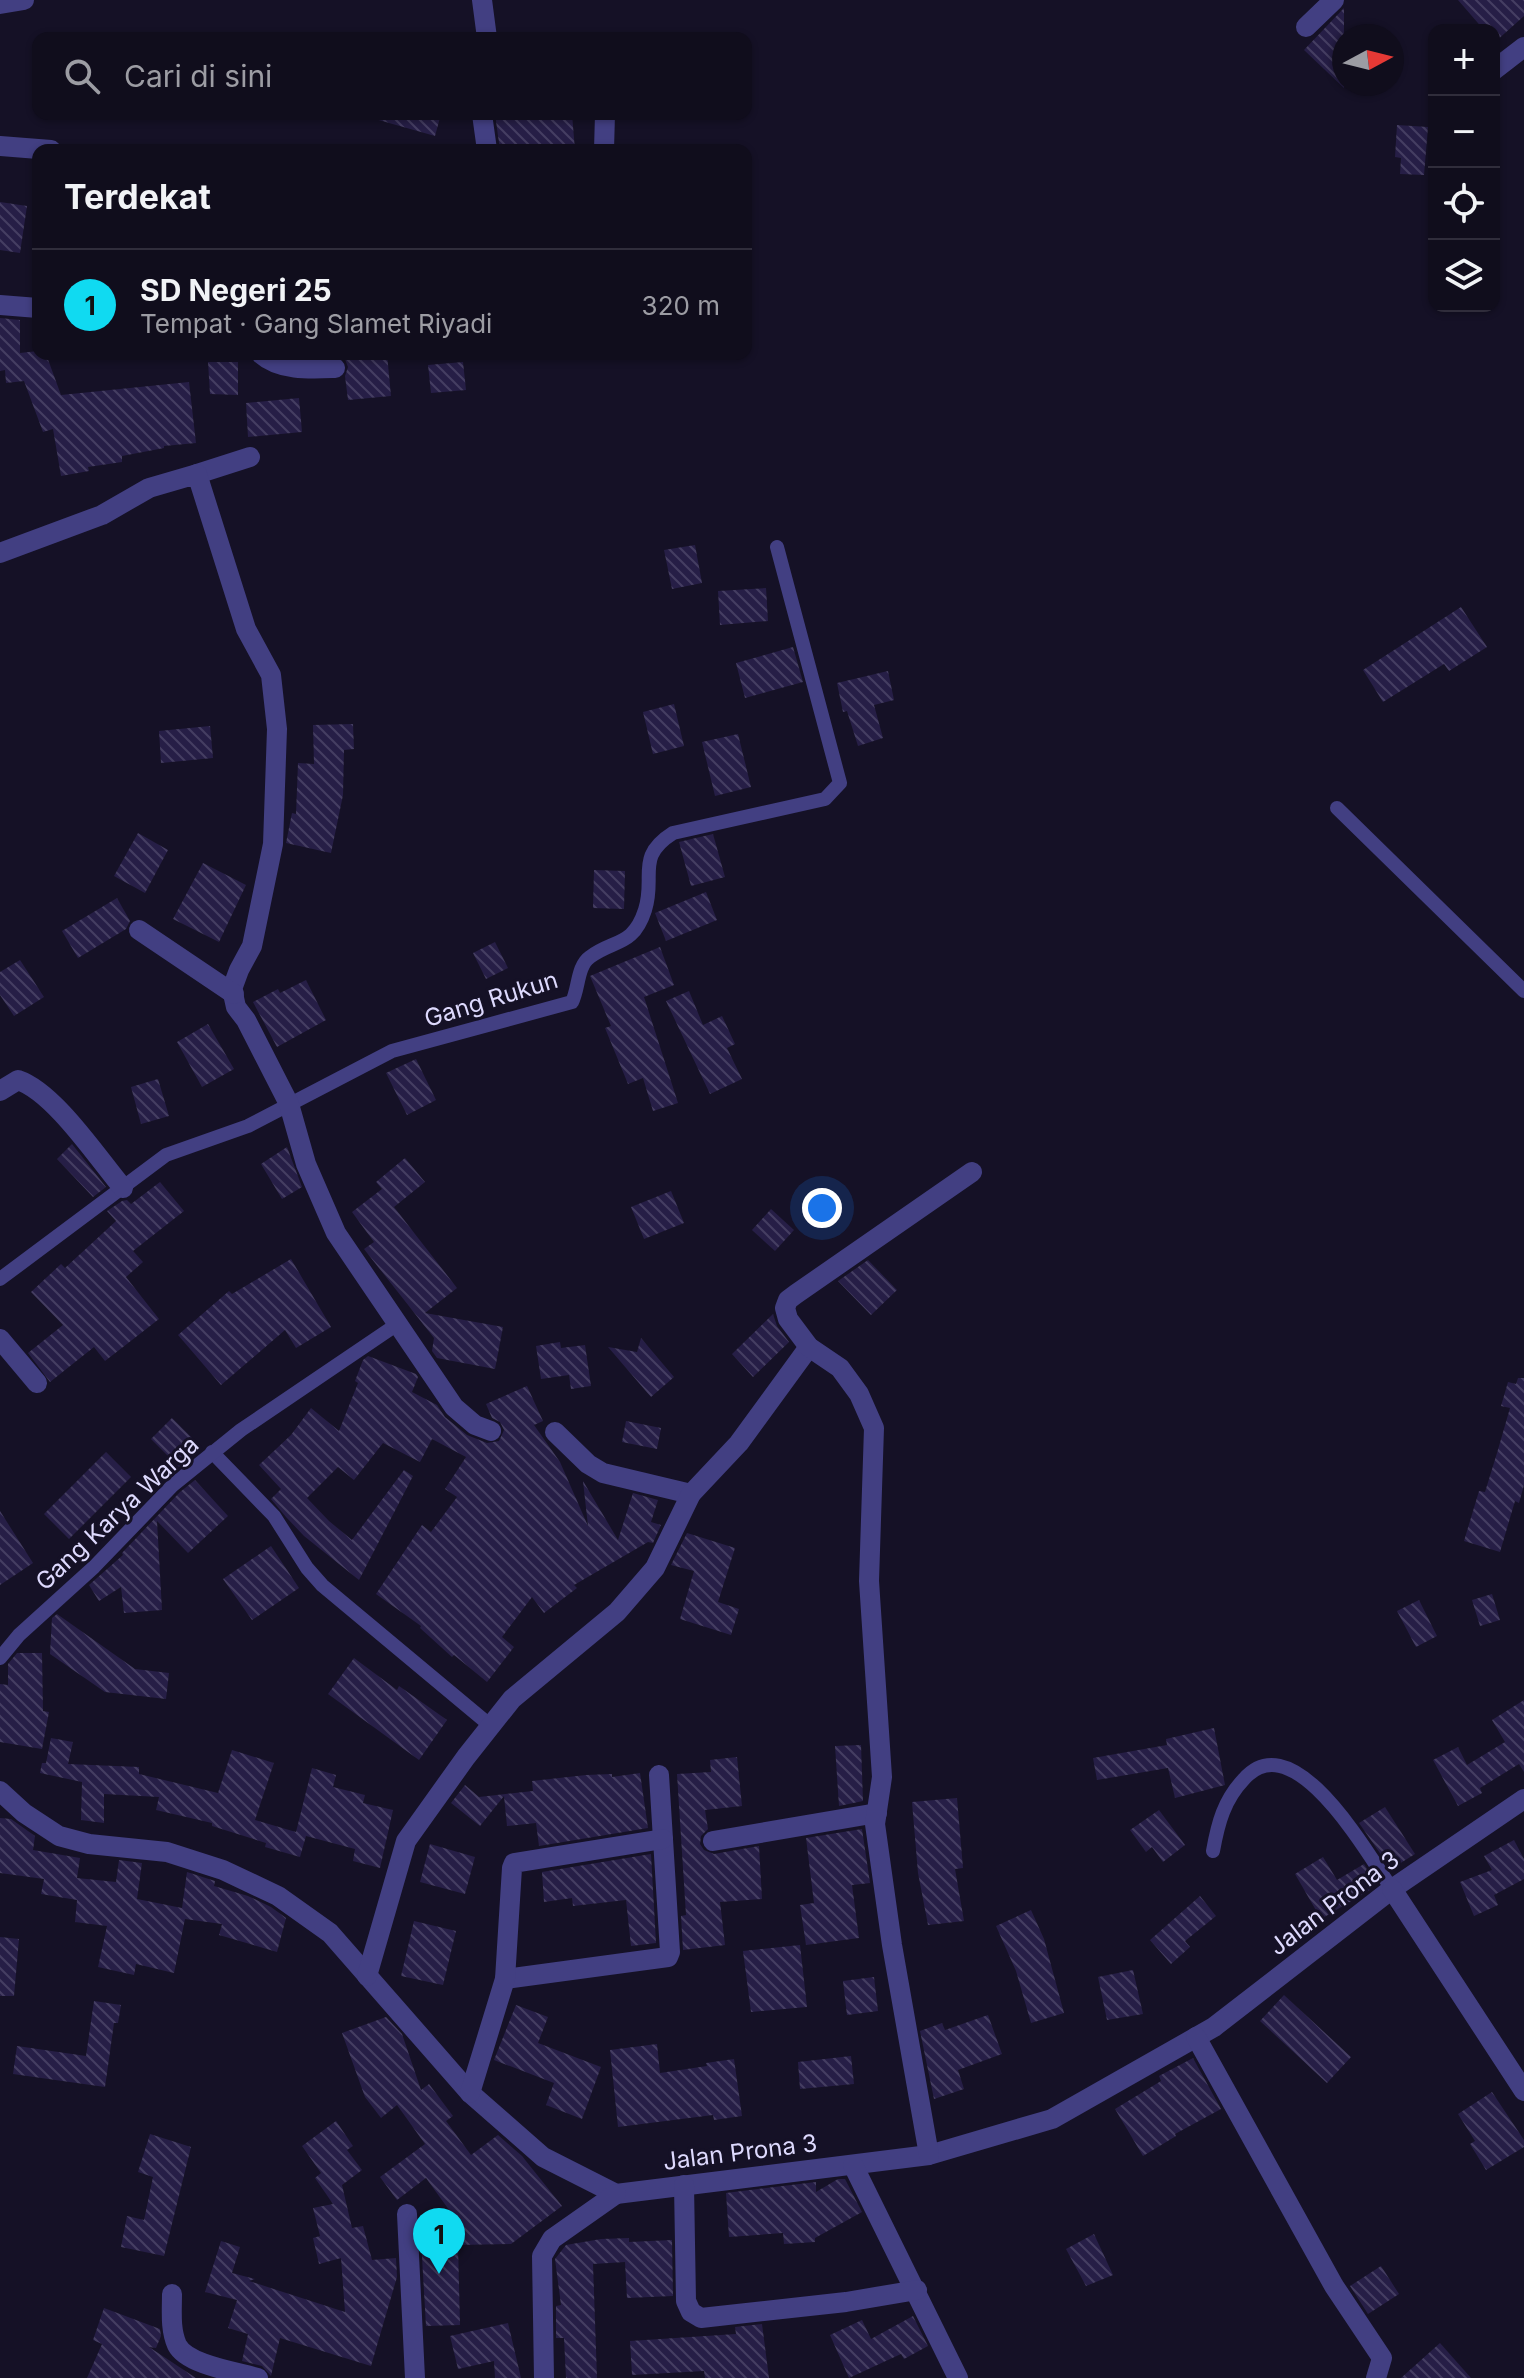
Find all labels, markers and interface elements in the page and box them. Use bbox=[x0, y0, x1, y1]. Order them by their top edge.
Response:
north arrow bbox=[1332, 24, 1404, 96]
map controls bbox=[1428, 24, 1500, 312]
button: + bbox=[1428, 24, 1500, 96]
search box bbox=[32, 32, 752, 120]
icon: search bbox=[60, 54, 104, 98]
text: Cari di sini bbox=[124, 58, 272, 94]
button: − bbox=[1428, 96, 1500, 168]
button: locate bbox=[1428, 168, 1500, 240]
text: Terdekat bbox=[64, 176, 211, 217]
button: layers bbox=[1428, 240, 1500, 312]
text: SD Negeri 25 bbox=[140, 272, 332, 308]
text: 1 bbox=[84, 290, 96, 321]
text: 320 m bbox=[642, 290, 720, 321]
text: Tempat · Gang Slamet Riyadi bbox=[140, 308, 492, 339]
street label: Gang Rukun bbox=[421, 965, 561, 1033]
your location bbox=[802, 1188, 842, 1228]
street label: Gang Karya Warga bbox=[29, 1430, 205, 1596]
street label: Jalan Prona 3 bbox=[1263, 1845, 1405, 1961]
street label: Jalan Prona 3 bbox=[661, 2128, 819, 2176]
pin: 1 bbox=[413, 2208, 465, 2274]

